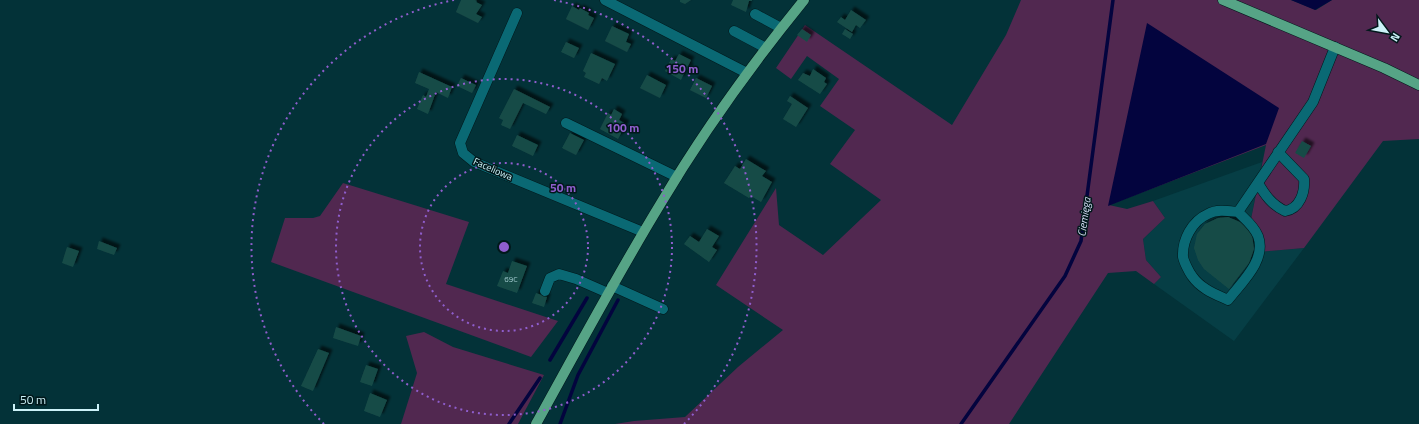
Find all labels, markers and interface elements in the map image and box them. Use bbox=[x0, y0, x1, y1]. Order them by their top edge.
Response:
north arrow bbox=[1367, 12, 1407, 52]
text: N bbox=[1387, 30, 1404, 45]
text: 150 m bbox=[666, 59, 698, 78]
text: 100 m bbox=[607, 118, 639, 137]
street label: Faceliowa bbox=[471, 154, 515, 184]
text: 50 m bbox=[550, 178, 576, 197]
water label: Ciemięga bbox=[1073, 196, 1095, 238]
centre of rings bbox=[497, 240, 511, 254]
house number: 69C bbox=[504, 273, 518, 285]
scale bar bbox=[14, 386, 98, 412]
text: 50 m bbox=[20, 390, 46, 409]

